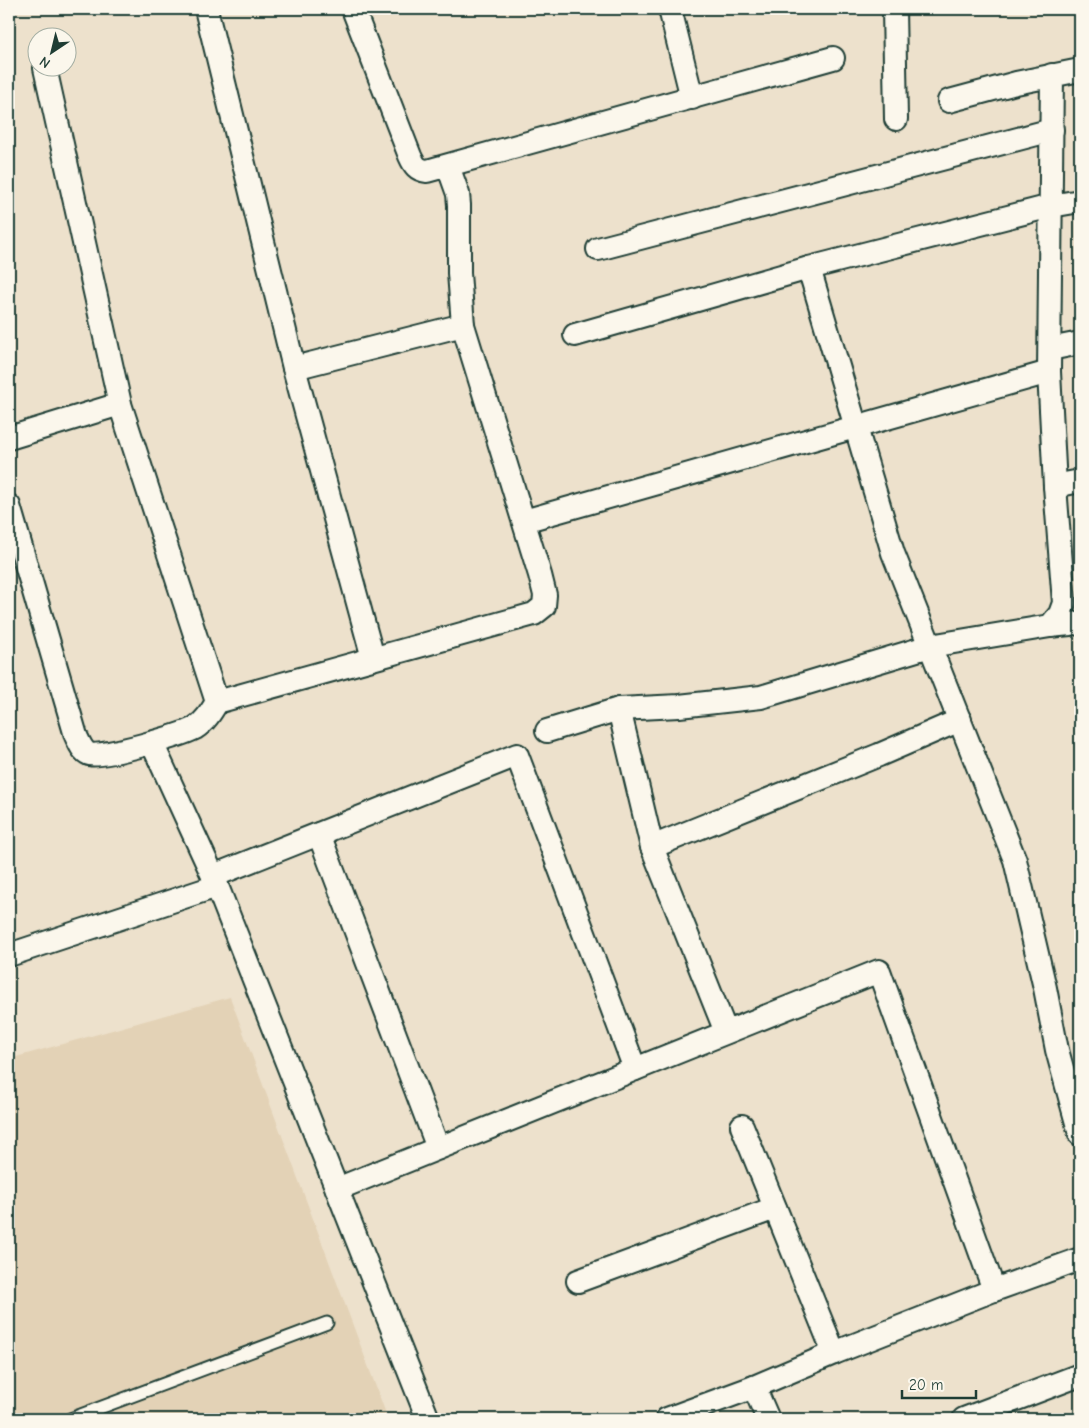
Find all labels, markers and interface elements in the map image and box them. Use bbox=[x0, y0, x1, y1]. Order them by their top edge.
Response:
north arrow bbox=[28, 28, 78, 78]
text: N bbox=[36, 53, 53, 72]
scale bar bbox=[902, 1368, 975, 1400]
text: 20 m bbox=[909, 1376, 943, 1394]

